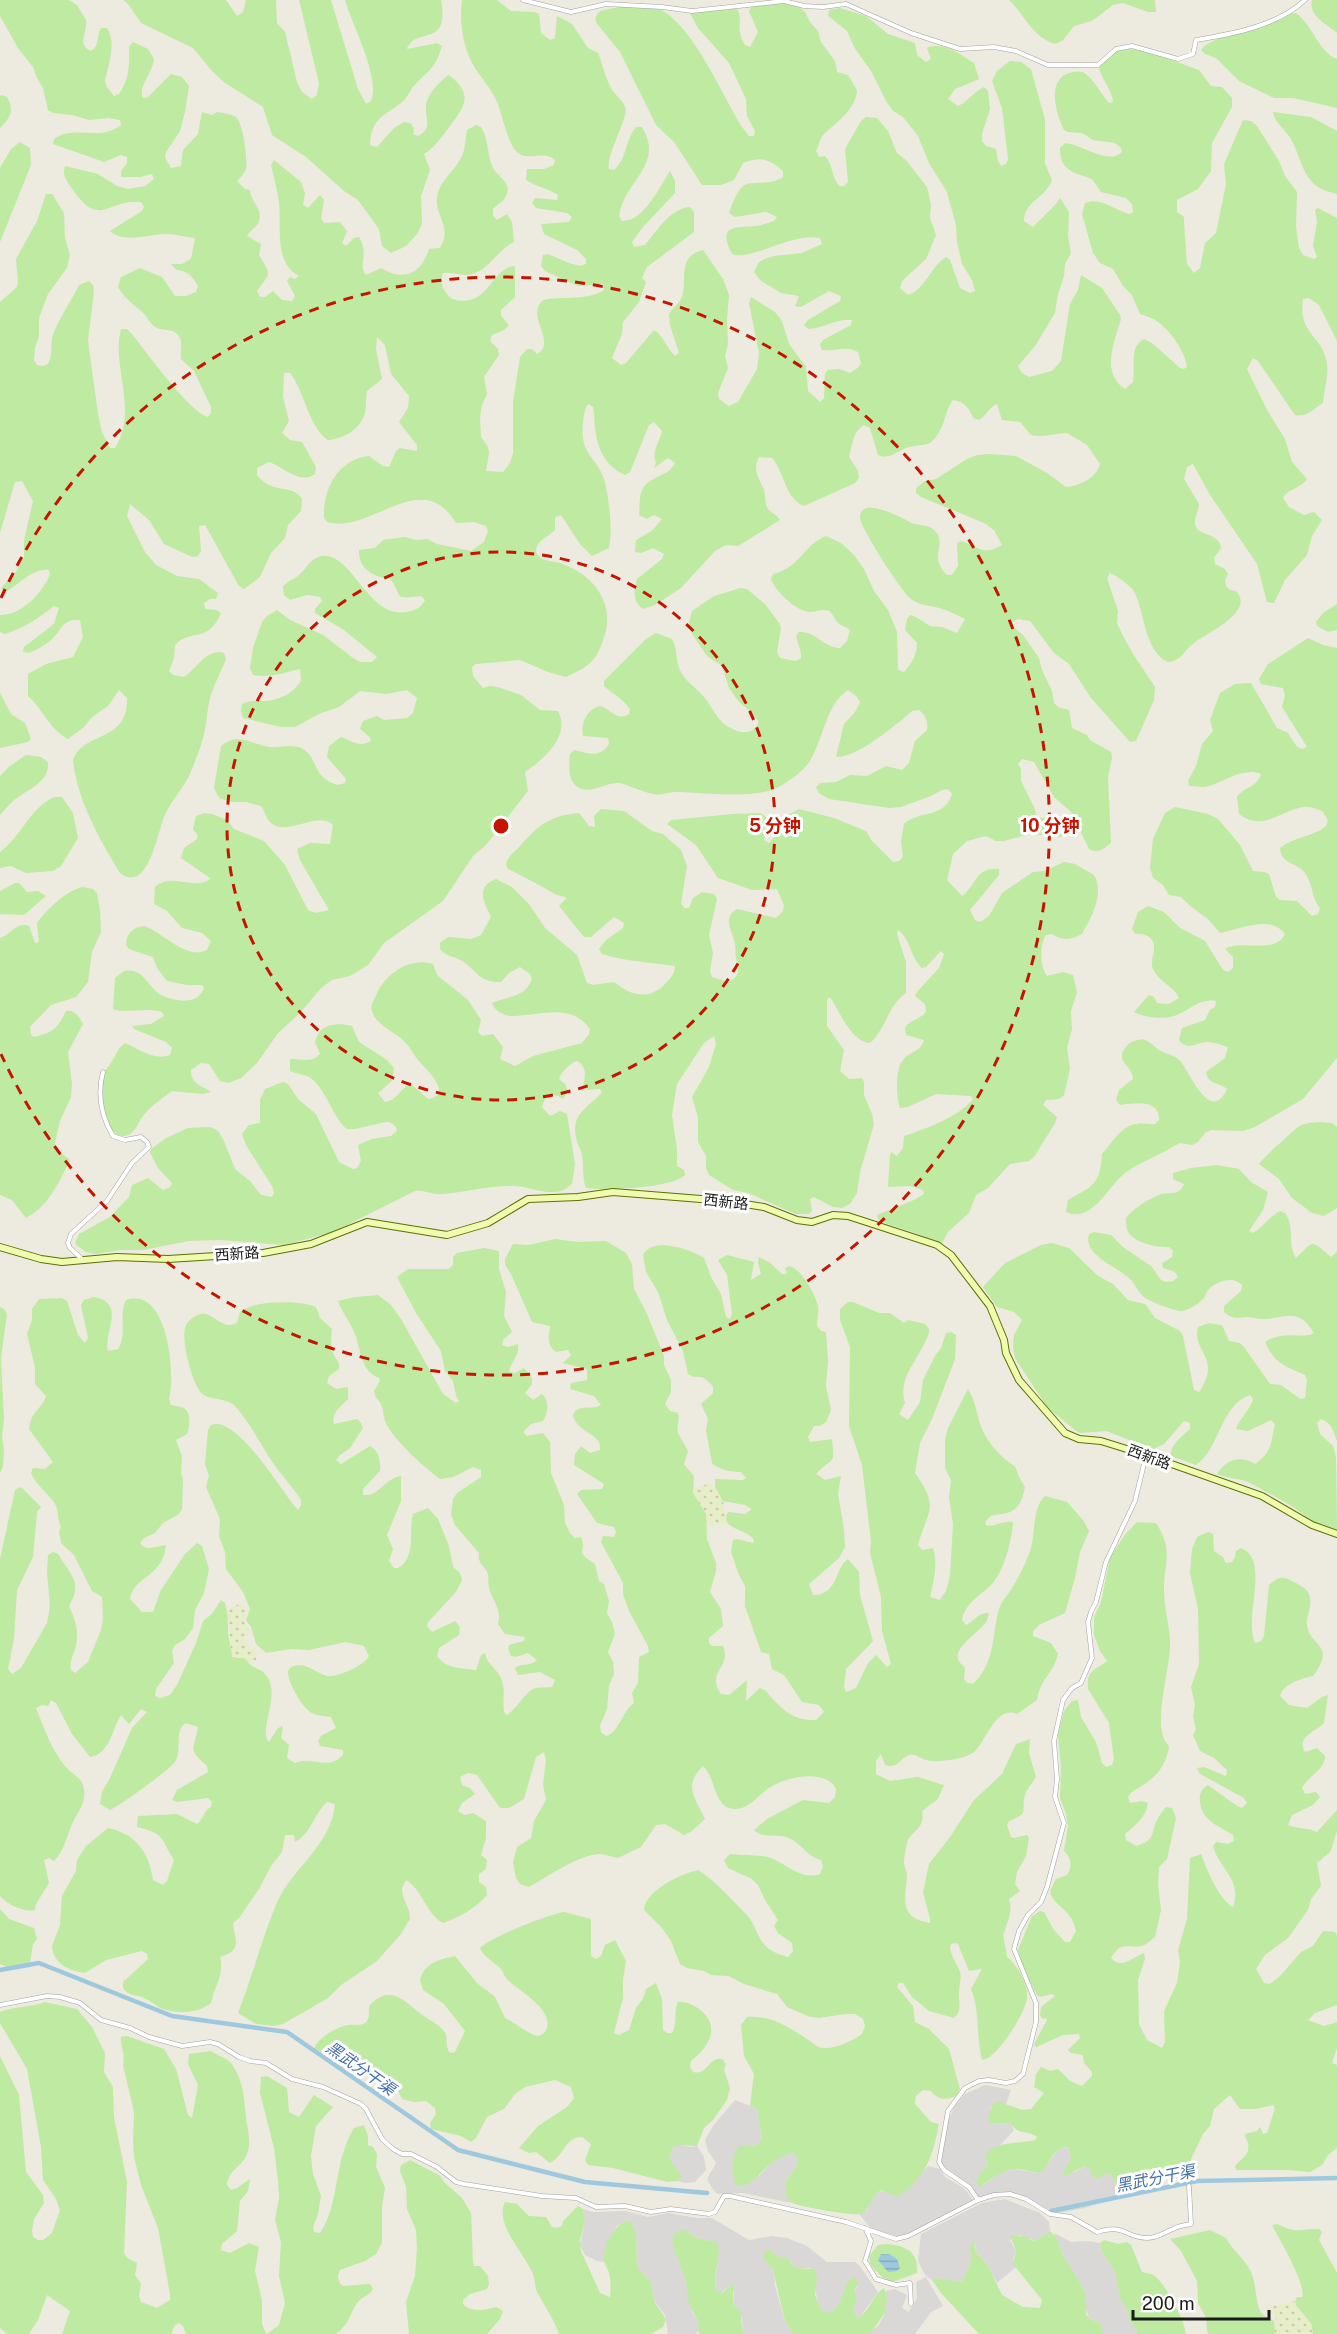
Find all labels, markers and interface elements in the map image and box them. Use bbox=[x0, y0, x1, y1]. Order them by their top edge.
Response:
text: 5 分钟 bbox=[749, 815, 801, 836]
text: 10 分钟 bbox=[1020, 815, 1080, 836]
centre of rings bbox=[491, 816, 511, 836]
street label: 西新路 bbox=[703, 1191, 749, 1212]
street label: 西新路 bbox=[214, 1243, 260, 1264]
street label: 西新路 bbox=[1125, 1441, 1173, 1472]
water label: 黑武分干渠 bbox=[322, 2038, 401, 2100]
water label: 黑武分干渠 bbox=[1114, 2161, 1198, 2195]
scale bar bbox=[1133, 2283, 1270, 2321]
text: 200 m bbox=[1142, 2293, 1195, 2314]

